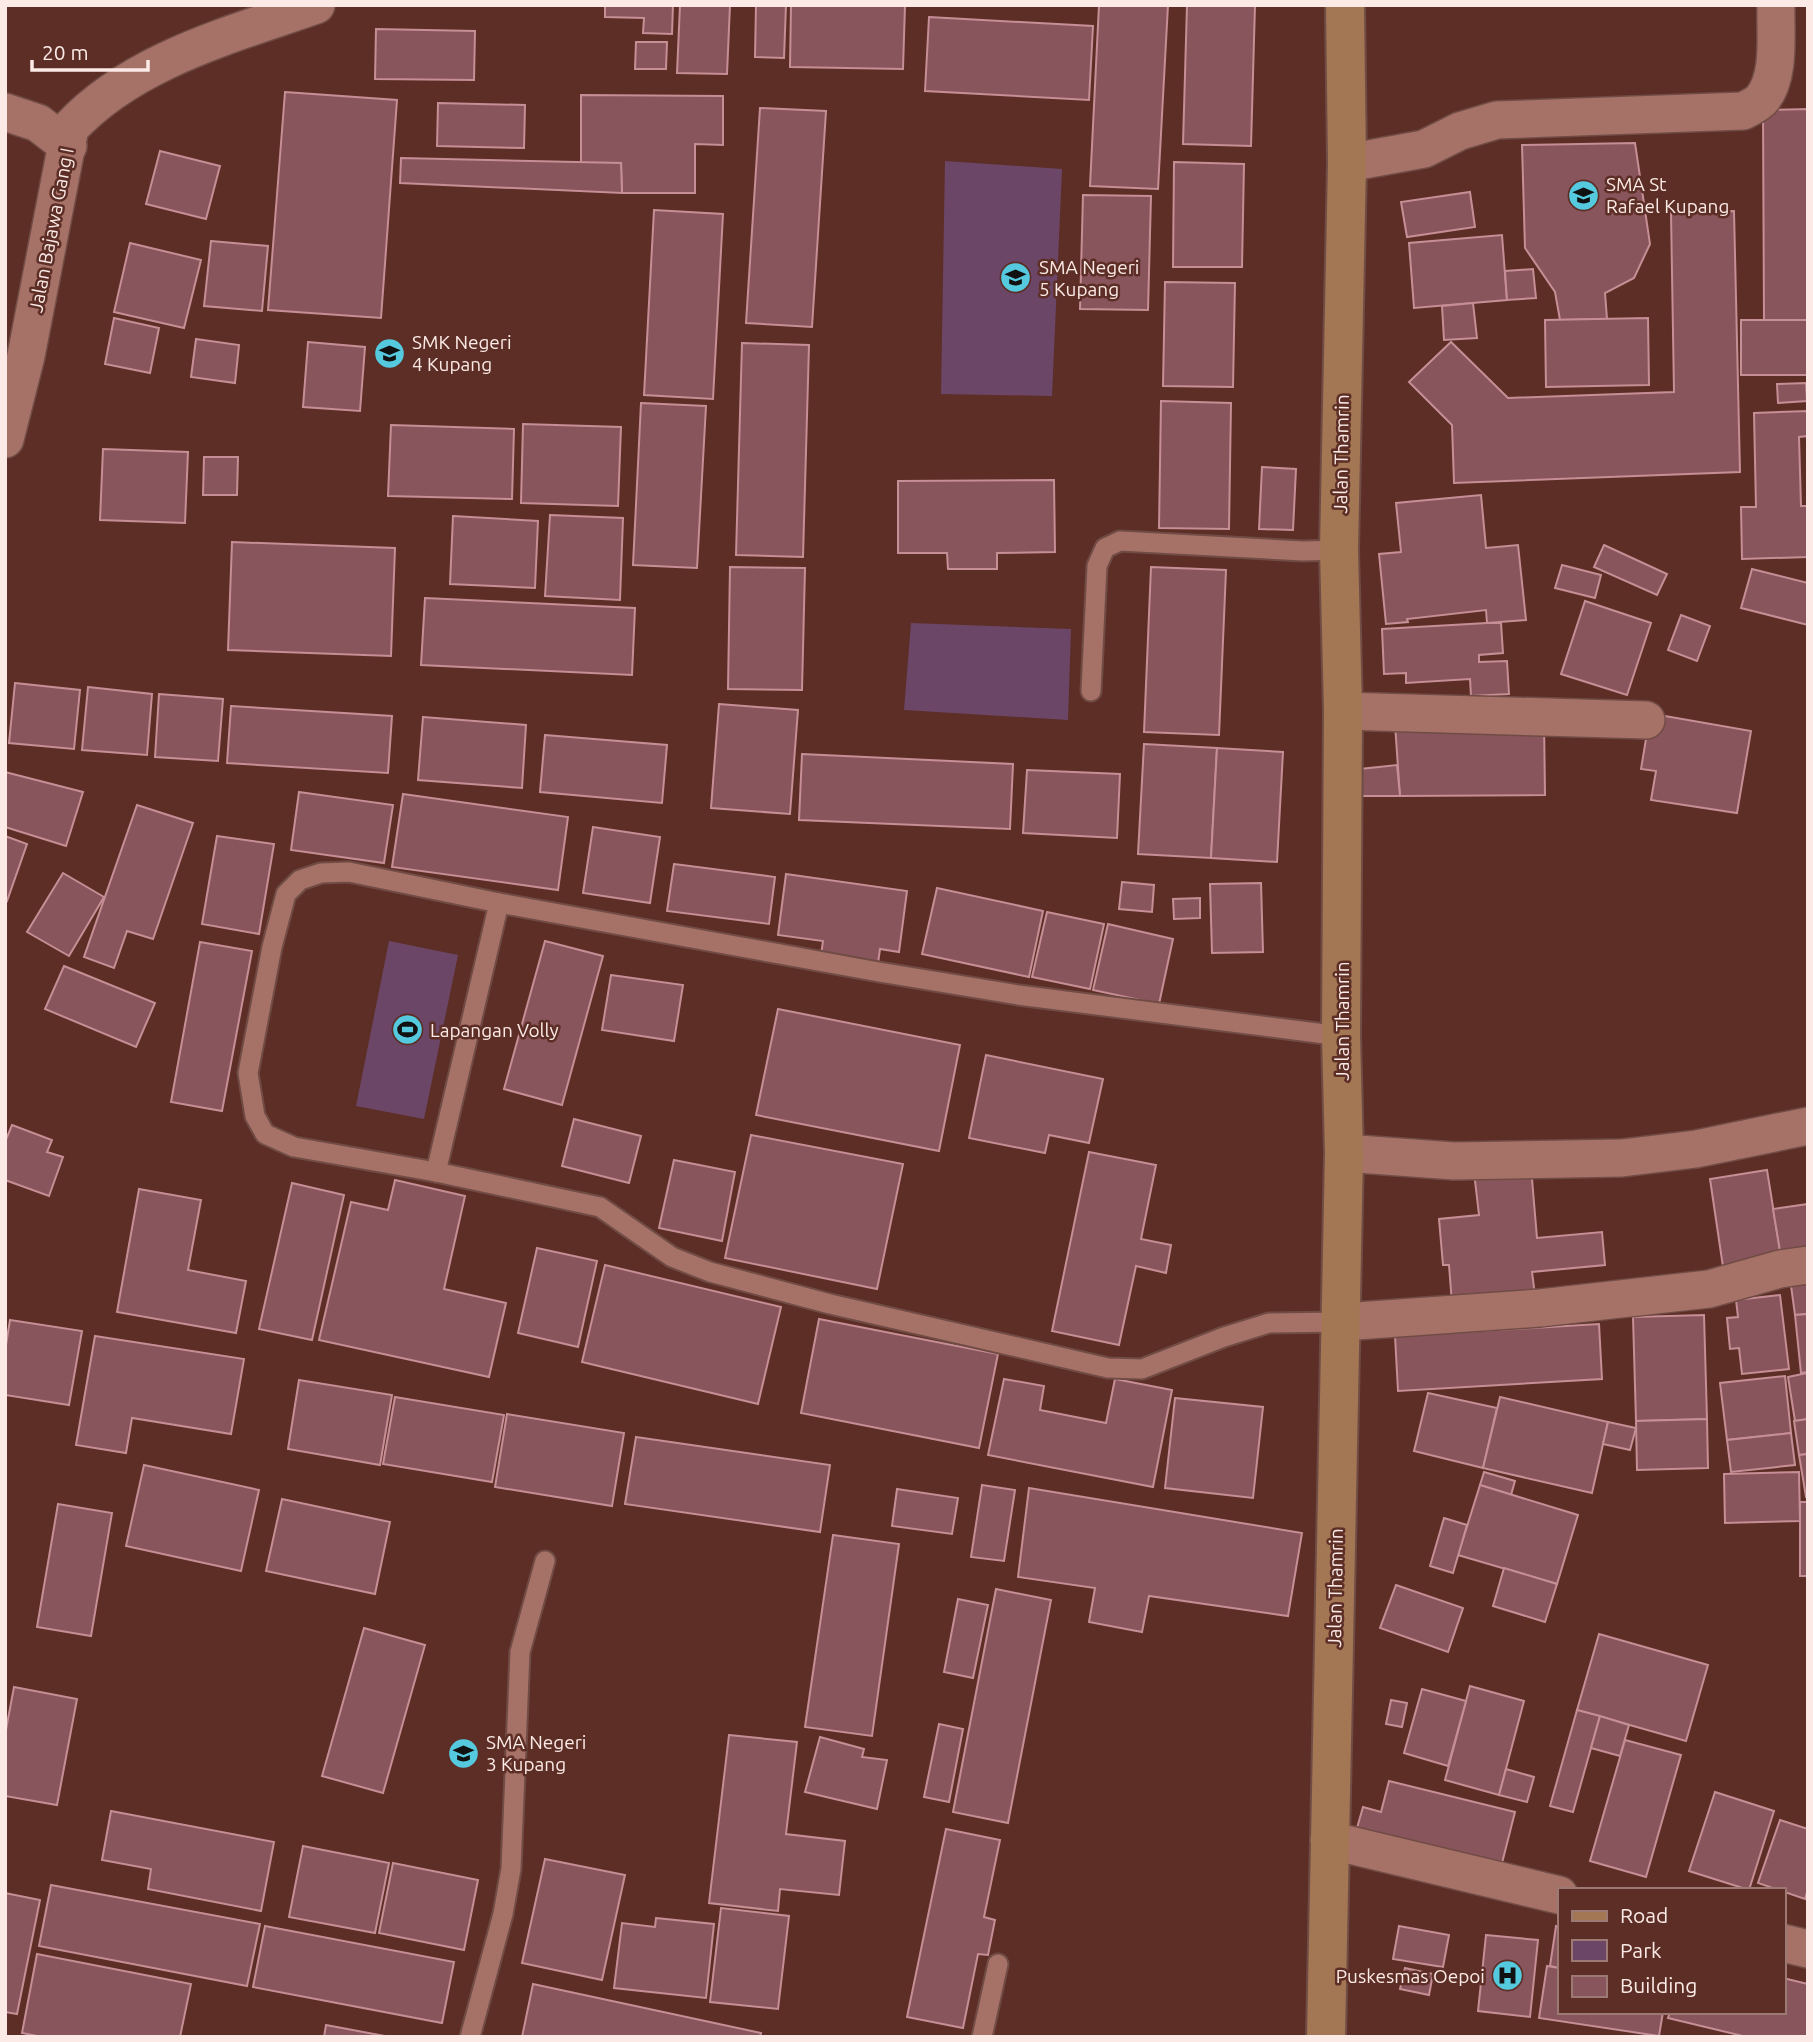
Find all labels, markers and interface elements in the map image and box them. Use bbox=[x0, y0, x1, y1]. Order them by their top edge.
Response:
scale bar bbox=[32, 28, 147, 72]
text: 20 m bbox=[42, 40, 89, 64]
street label: Jalan Bajawa Gang I bbox=[24, 146, 78, 314]
place label: SMA St Rafael Kupang bbox=[1606, 173, 1729, 217]
school or university icon: SMA St Rafael Kupang bbox=[1566, 178, 1600, 212]
place label: SMA Negeri 5 Kupang bbox=[1039, 256, 1139, 300]
school or university icon: SMA Negeri 5 Kupang bbox=[999, 261, 1033, 295]
place label: SMK Negeri 4 Kupang bbox=[412, 331, 512, 375]
school or university icon: SMK Negeri 4 Kupang bbox=[372, 336, 406, 370]
street label: Jalan Thamrin bbox=[1329, 394, 1353, 514]
street label: Jalan Thamrin bbox=[1331, 961, 1353, 1081]
sports icon: Lapangan Volly bbox=[390, 1013, 424, 1047]
place label: Lapangan Volly bbox=[430, 1019, 559, 1041]
street label: Jalan Thamrin bbox=[1323, 1528, 1347, 1648]
place label: SMA Negeri 3 Kupang bbox=[486, 1731, 586, 1775]
school or university icon: SMA Negeri 3 Kupang bbox=[446, 1736, 480, 1770]
legend bbox=[1558, 1888, 1785, 2014]
text: Road bbox=[1620, 1903, 1668, 1927]
text: Park bbox=[1620, 1938, 1662, 1962]
hospital icon: Puskesmas Oepoi bbox=[1491, 1959, 1525, 1993]
place label: Puskesmas Oepoi bbox=[1336, 1965, 1485, 1987]
text: Building bbox=[1620, 1973, 1697, 1997]

